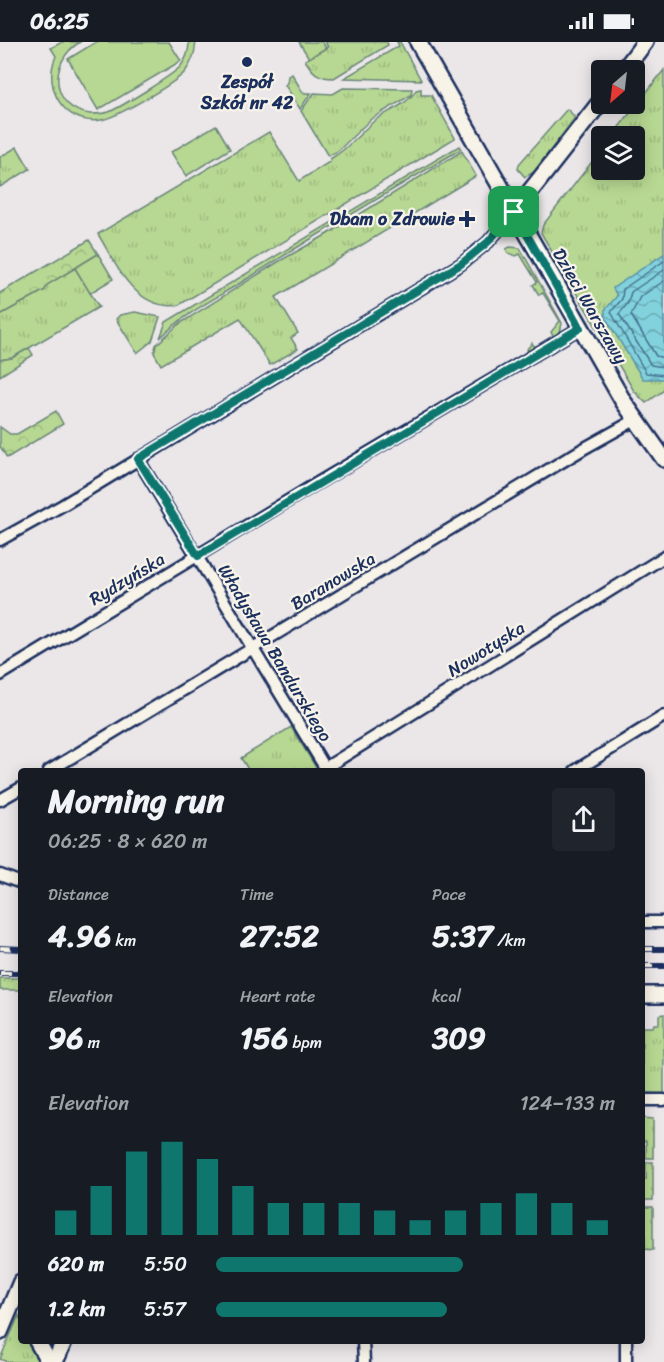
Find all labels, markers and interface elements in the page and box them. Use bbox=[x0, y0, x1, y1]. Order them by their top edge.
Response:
text: 06:25 bbox=[30, 2, 89, 41]
marker: Zespół Szkół nr 42 bbox=[240, 55, 254, 69]
north arrow bbox=[591, 60, 645, 114]
map controls bbox=[591, 60, 645, 180]
place label: Zespół Szkół nr 42 bbox=[200, 66, 294, 119]
button: layers bbox=[591, 126, 645, 180]
pin bbox=[488, 186, 539, 237]
icon: arrive bbox=[497, 195, 530, 228]
place label: Dbam o Zdrowie bbox=[330, 203, 456, 235]
marker: Dbam o Zdrowie bbox=[460, 212, 474, 226]
street label: Dzieci Warszawy bbox=[544, 242, 637, 371]
street label: Baranowska bbox=[284, 543, 382, 619]
street label: Rydzyńska bbox=[83, 544, 171, 614]
street label: Władysława Bandurskiego bbox=[209, 558, 341, 748]
street label: Nowotyska bbox=[441, 612, 531, 686]
text: Morning run bbox=[48, 772, 224, 830]
button: share bbox=[552, 788, 615, 851]
text: 06:25 · 8 × 620 m bbox=[48, 824, 207, 859]
text: Distance bbox=[48, 880, 109, 909]
text: Time bbox=[240, 880, 274, 909]
text: Pace bbox=[432, 880, 466, 909]
text: 4.96 bbox=[48, 909, 111, 963]
text: 27:52 bbox=[240, 909, 319, 963]
text: 5:37 bbox=[432, 909, 493, 963]
text: km bbox=[111, 926, 136, 955]
text: /km bbox=[493, 926, 526, 955]
text: Elevation bbox=[48, 982, 113, 1011]
text: Heart rate bbox=[240, 982, 315, 1011]
text: kcal bbox=[432, 982, 461, 1011]
text: 96 bbox=[48, 1011, 83, 1065]
text: 156 bbox=[240, 1011, 288, 1065]
text: 309 bbox=[432, 1011, 486, 1065]
text: m bbox=[83, 1028, 100, 1057]
text: bpm bbox=[288, 1028, 322, 1057]
text: Elevation bbox=[48, 1086, 129, 1121]
text: 124–133 m bbox=[520, 1086, 615, 1121]
text: 620 m bbox=[48, 1247, 104, 1282]
text: 5:50 bbox=[144, 1247, 187, 1282]
text: 1.2 km bbox=[48, 1292, 105, 1327]
text: 5:57 bbox=[144, 1292, 186, 1327]

